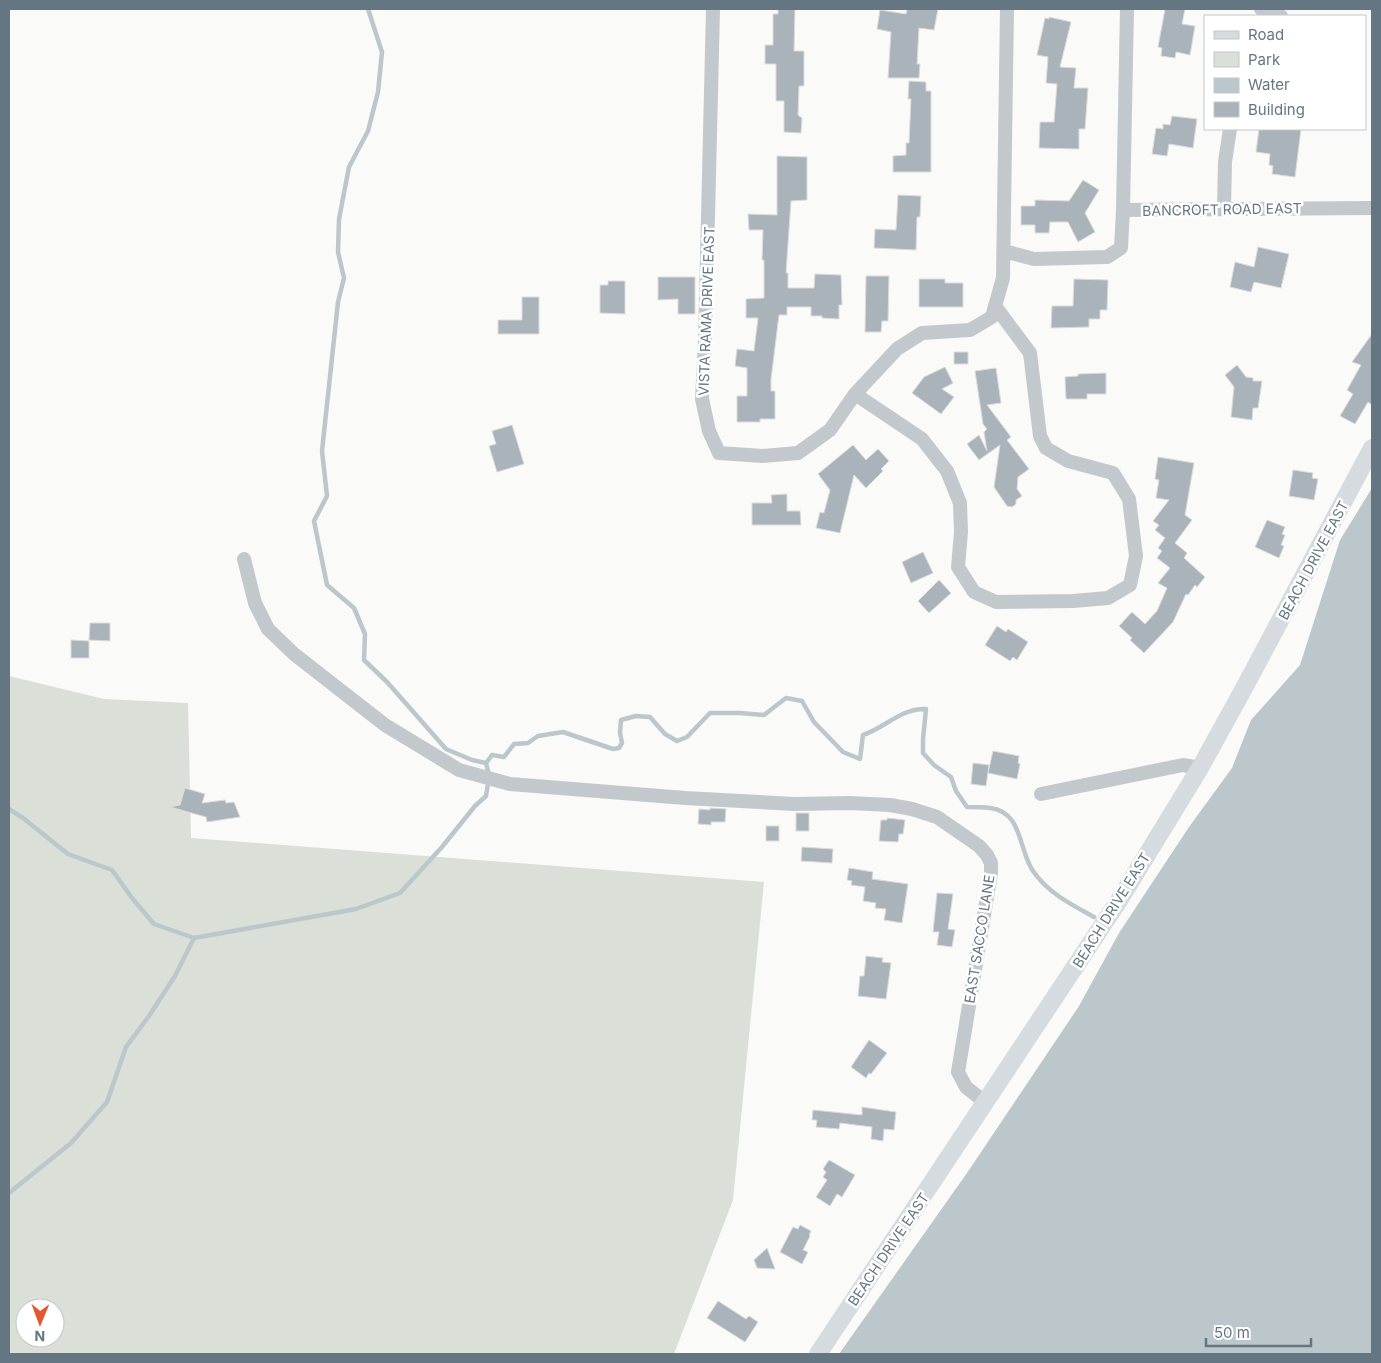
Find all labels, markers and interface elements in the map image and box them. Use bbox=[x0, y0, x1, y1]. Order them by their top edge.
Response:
legend bbox=[1204, 15, 1366, 130]
text: Road bbox=[1248, 25, 1284, 44]
text: Park bbox=[1248, 50, 1281, 69]
text: Water bbox=[1248, 75, 1290, 94]
text: Building bbox=[1248, 100, 1305, 119]
street label: BANCROFT ROAD EAST bbox=[1142, 199, 1302, 219]
street label: VISTA RAMA DRIVE EAST bbox=[695, 226, 717, 396]
street label: BEACH DRIVE EAST bbox=[1274, 498, 1352, 622]
street label: BEACH DRIVE EAST bbox=[1069, 849, 1153, 971]
street label: EAST SACCO LANE bbox=[960, 874, 998, 1004]
street label: BEACH DRIVE EAST bbox=[844, 1189, 932, 1309]
north arrow bbox=[15, 1298, 65, 1348]
scale bar bbox=[1206, 1316, 1311, 1348]
text: 50 m bbox=[1214, 1323, 1250, 1342]
text: N bbox=[34, 1328, 45, 1345]

